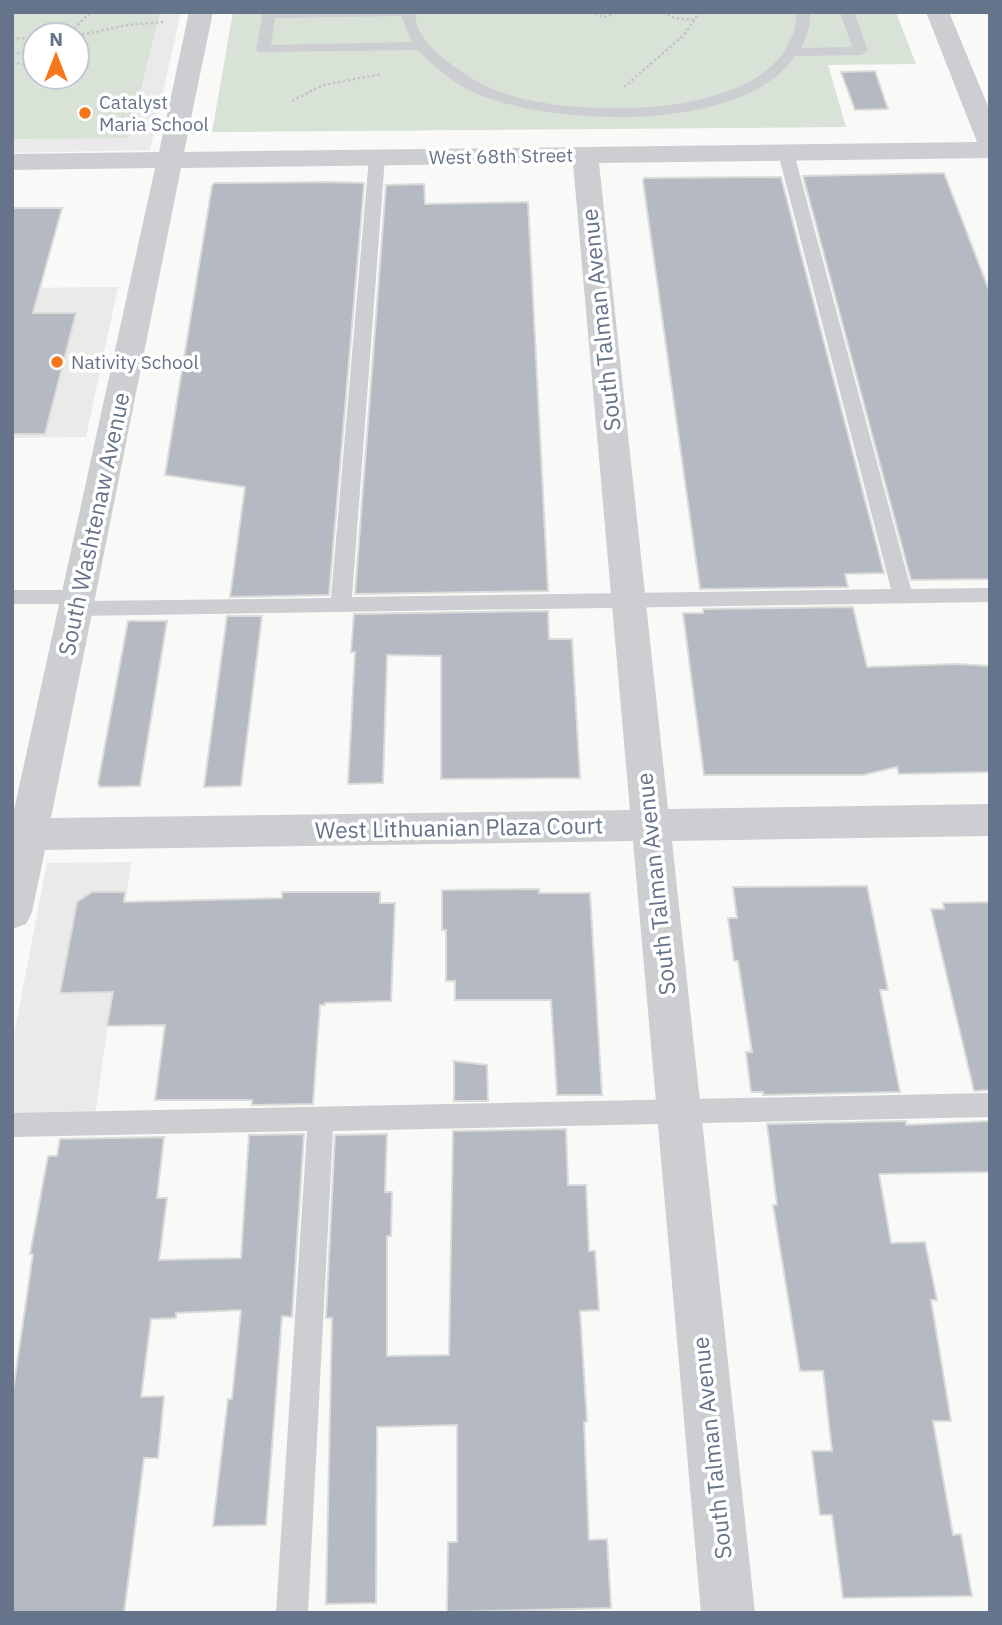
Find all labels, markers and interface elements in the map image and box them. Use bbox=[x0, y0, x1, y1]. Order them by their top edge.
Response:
north arrow bbox=[21, 21, 91, 91]
text: N bbox=[49, 27, 63, 51]
place label: Catalyst Maria School bbox=[99, 90, 209, 136]
marker: Catalyst Maria School bbox=[77, 105, 93, 121]
street label: West 68th Street bbox=[429, 143, 573, 169]
street label: South Talman Avenue bbox=[573, 207, 627, 433]
place label: Nativity School bbox=[71, 350, 199, 374]
marker: Nativity School bbox=[49, 354, 65, 370]
street label: South Washtenaw Avenue bbox=[50, 389, 136, 658]
street label: South Talman Avenue bbox=[628, 771, 682, 997]
street label: West Lithuanian Plaza Court bbox=[315, 809, 603, 845]
street label: South Talman Avenue bbox=[684, 1335, 738, 1561]

